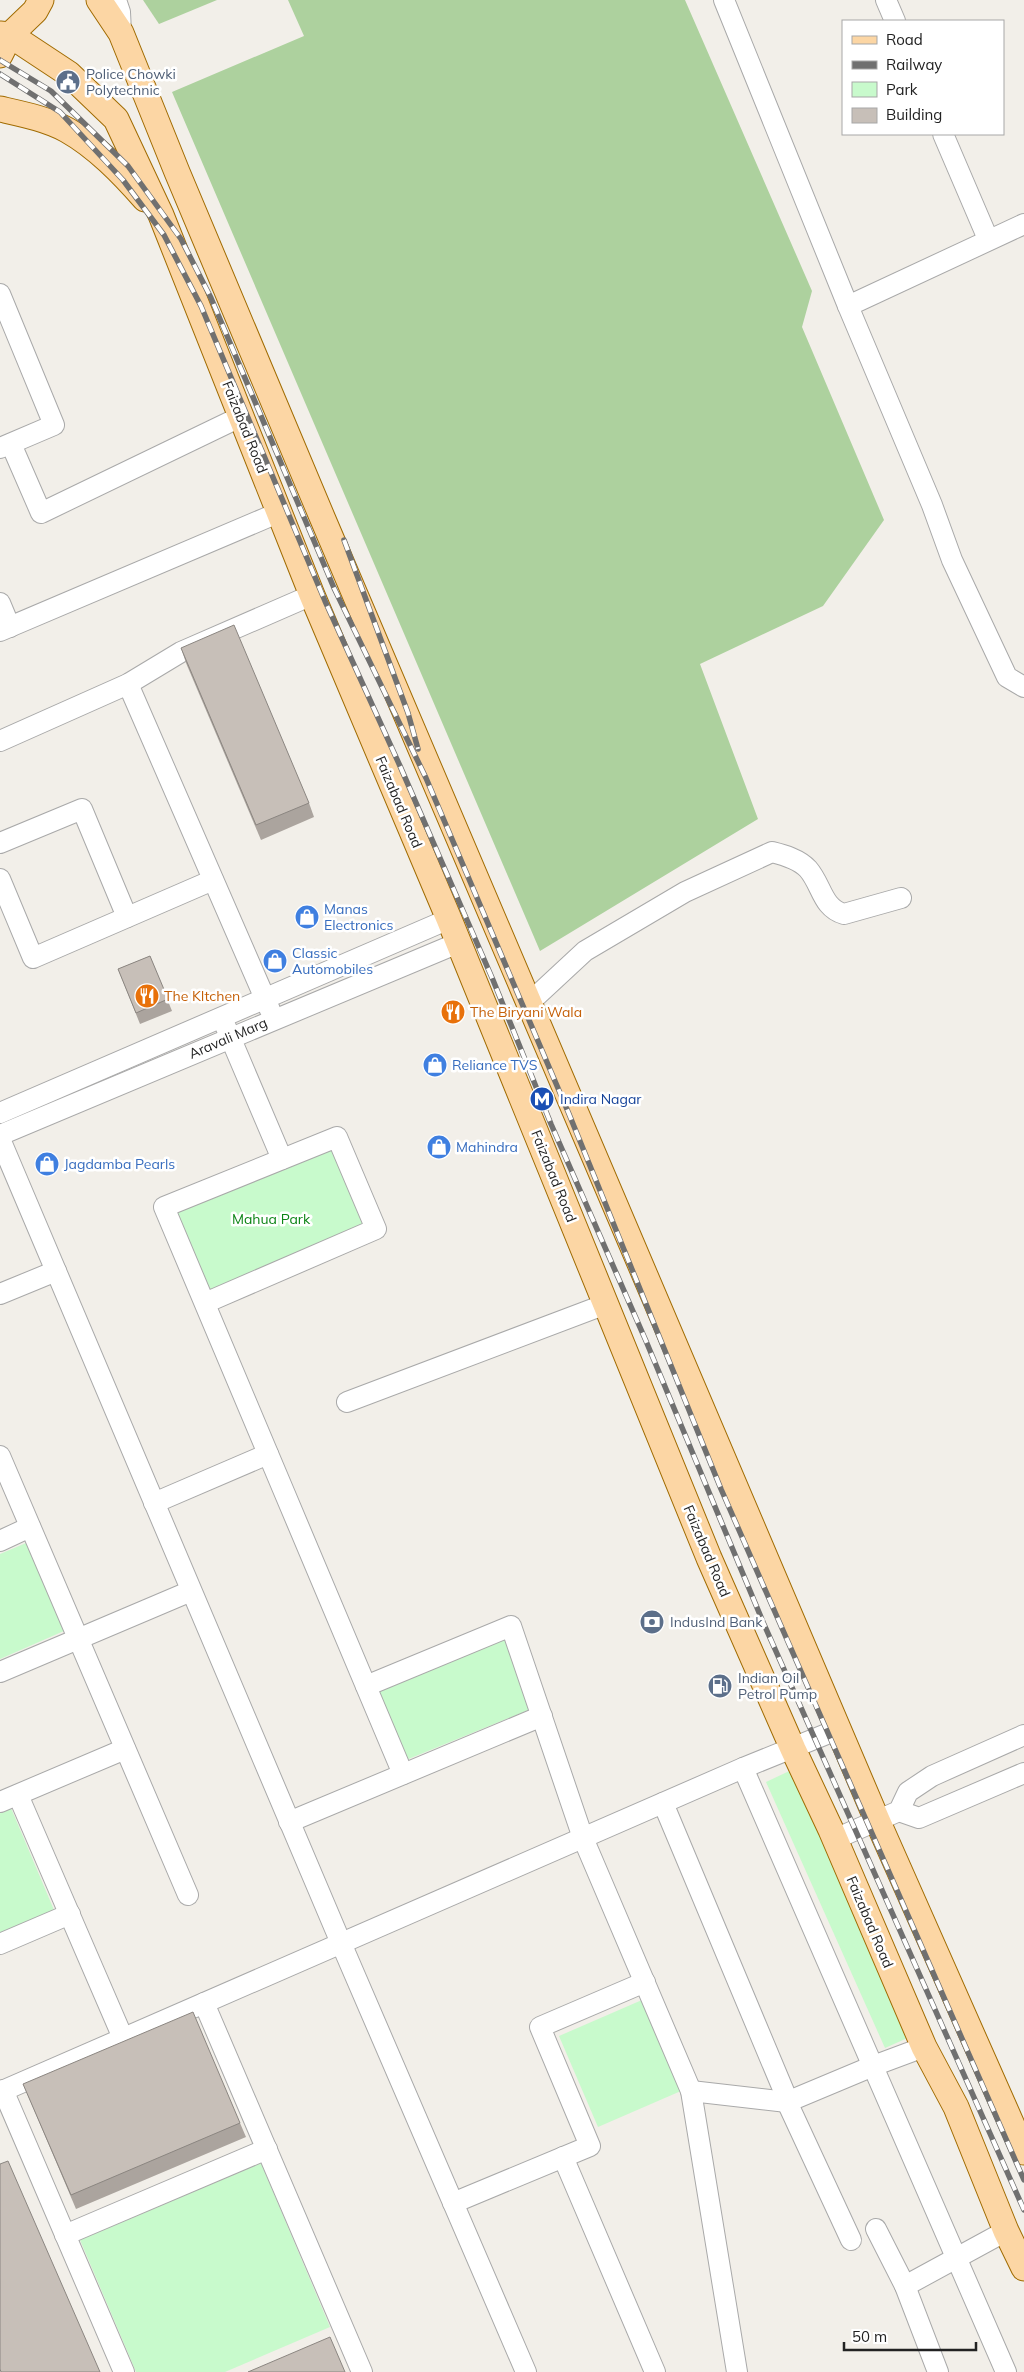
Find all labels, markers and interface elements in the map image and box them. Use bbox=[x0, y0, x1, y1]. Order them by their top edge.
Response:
legend bbox=[842, 20, 1004, 135]
text: Road bbox=[886, 30, 923, 49]
text: Railway bbox=[886, 55, 942, 74]
place label: Police Chowki Polytechnic bbox=[86, 65, 176, 99]
public building icon: Police Chowki Polytechnic bbox=[55, 69, 81, 95]
text: Park bbox=[886, 80, 918, 99]
text: Building bbox=[886, 105, 942, 124]
street label: Faizabad Road bbox=[218, 378, 272, 476]
street label: Faizabad Road bbox=[372, 753, 426, 851]
place label: Manas Electronics bbox=[324, 900, 393, 934]
shop icon: Manas Electronics bbox=[294, 904, 320, 930]
place label: Classic Automobiles bbox=[292, 944, 373, 978]
shop icon: Classic Automobiles bbox=[262, 948, 288, 974]
restaurant icon: The KItchen bbox=[134, 983, 160, 1009]
place label: The KItchen bbox=[164, 987, 240, 1005]
restaurant icon: The Biryani Wala bbox=[440, 999, 466, 1025]
place label: The Biryani Wala bbox=[470, 1003, 582, 1021]
street label: Aravali Marg bbox=[186, 1013, 270, 1063]
shop icon: Reliance TVS bbox=[422, 1052, 448, 1078]
place label: Reliance TVS bbox=[452, 1056, 538, 1074]
metro station icon: Indira Nagar bbox=[529, 1086, 555, 1112]
place label: Indira Nagar bbox=[560, 1090, 642, 1108]
street label: Faizabad Road bbox=[527, 1127, 581, 1225]
shop icon: Mahindra bbox=[426, 1134, 452, 1160]
place label: Mahindra bbox=[456, 1138, 518, 1156]
shop icon: Jagdamba Pearls bbox=[34, 1151, 60, 1177]
place label: Jagdamba Pearls bbox=[64, 1155, 175, 1173]
park label: Mahua Park bbox=[232, 1210, 311, 1228]
street label: Faizabad Road bbox=[680, 1502, 734, 1600]
bank icon: IndusInd Bank bbox=[639, 1609, 665, 1635]
place label: IndusInd Bank bbox=[670, 1613, 763, 1631]
place label: Indian Oil Petrol Pump bbox=[738, 1669, 817, 1703]
fuel station icon: Indian Oil Petrol Pump bbox=[707, 1673, 733, 1699]
street label: Faizabad Road bbox=[843, 1873, 897, 1971]
scale bar bbox=[844, 2320, 976, 2352]
text: 50 m bbox=[852, 2327, 887, 2346]

